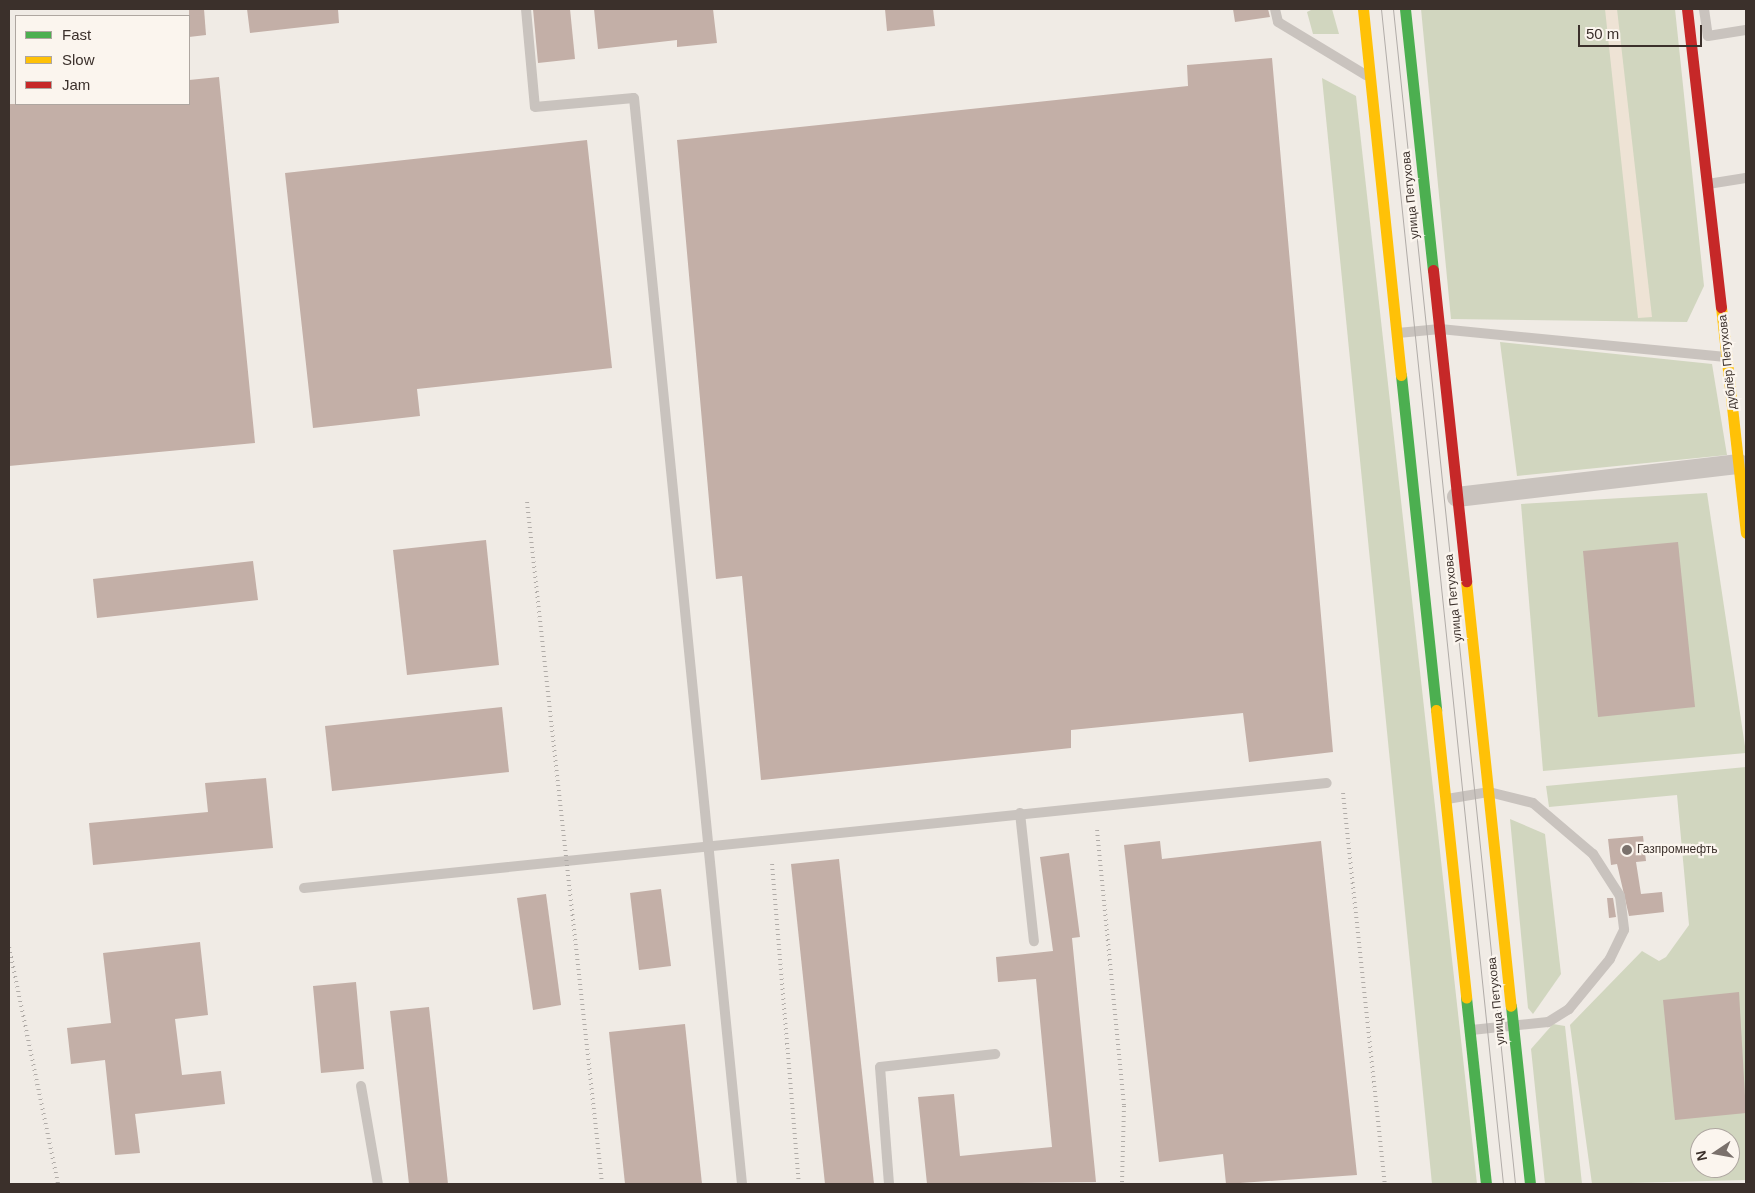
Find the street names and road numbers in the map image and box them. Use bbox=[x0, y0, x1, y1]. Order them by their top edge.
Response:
street label: улица Петухова bbox=[1399, 150, 1423, 240]
street label: дублёр Петухова bbox=[1716, 314, 1740, 410]
street label: улица Петухова bbox=[1442, 553, 1466, 643]
street label: улица Петухова bbox=[1485, 956, 1509, 1046]

